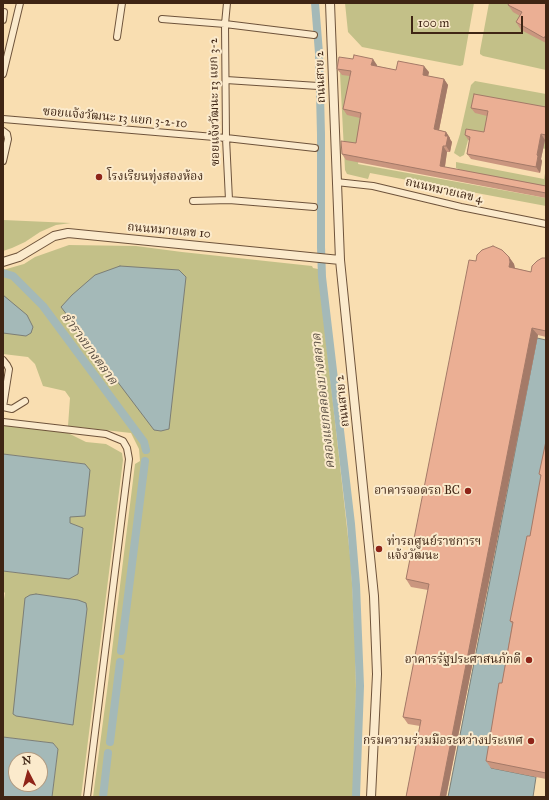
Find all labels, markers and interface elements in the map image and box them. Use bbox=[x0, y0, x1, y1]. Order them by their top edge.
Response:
scale bar bbox=[413, 8, 525, 34]
text: 100 m bbox=[418, 16, 449, 30]
street label: ซอยแจ้งวัฒนะ 13 แยก 3-2 bbox=[207, 38, 223, 166]
street label: ถนนสาย 2 bbox=[313, 51, 329, 103]
street label: ซอยแจ้งวัฒนะ 13 แยก 3-2-10 bbox=[42, 105, 188, 131]
place label: โรงเรียนทุ่งสองห้อง bbox=[107, 170, 203, 184]
marker: โรงเรียนทุ่งสองห้อง bbox=[94, 172, 104, 182]
street label: ถนนหมายเลข 4 bbox=[404, 175, 484, 207]
street label: ถนนหมายเลข 10 bbox=[127, 220, 211, 242]
water label: ลำรางบางตลาด bbox=[58, 310, 120, 388]
water label: คลองแยกคลองบางตลาด bbox=[309, 332, 339, 470]
street label: ถนนสาย 2 bbox=[333, 374, 353, 428]
place label: อาคารจอดรถ BC bbox=[374, 484, 460, 498]
marker: อาคารจอดรถ BC bbox=[463, 486, 473, 496]
place label: ท่ารถศูนย์ราชการฯ แจ้งวัฒนะ bbox=[387, 535, 481, 563]
marker: ท่ารถศูนย์ราชการฯ แจ้งวัฒนะ bbox=[374, 544, 384, 554]
place label: อาคารรัฐประศาสนภักดี bbox=[405, 653, 521, 667]
marker: อาคารรัฐประศาสนภักดี bbox=[524, 655, 534, 665]
place label: กรมความร่วมมือระหว่างประเทศ bbox=[363, 734, 523, 748]
marker: กรมความร่วมมือระหว่างประเทศ bbox=[526, 736, 536, 746]
north arrow bbox=[8, 752, 48, 792]
text: N bbox=[21, 754, 32, 768]

